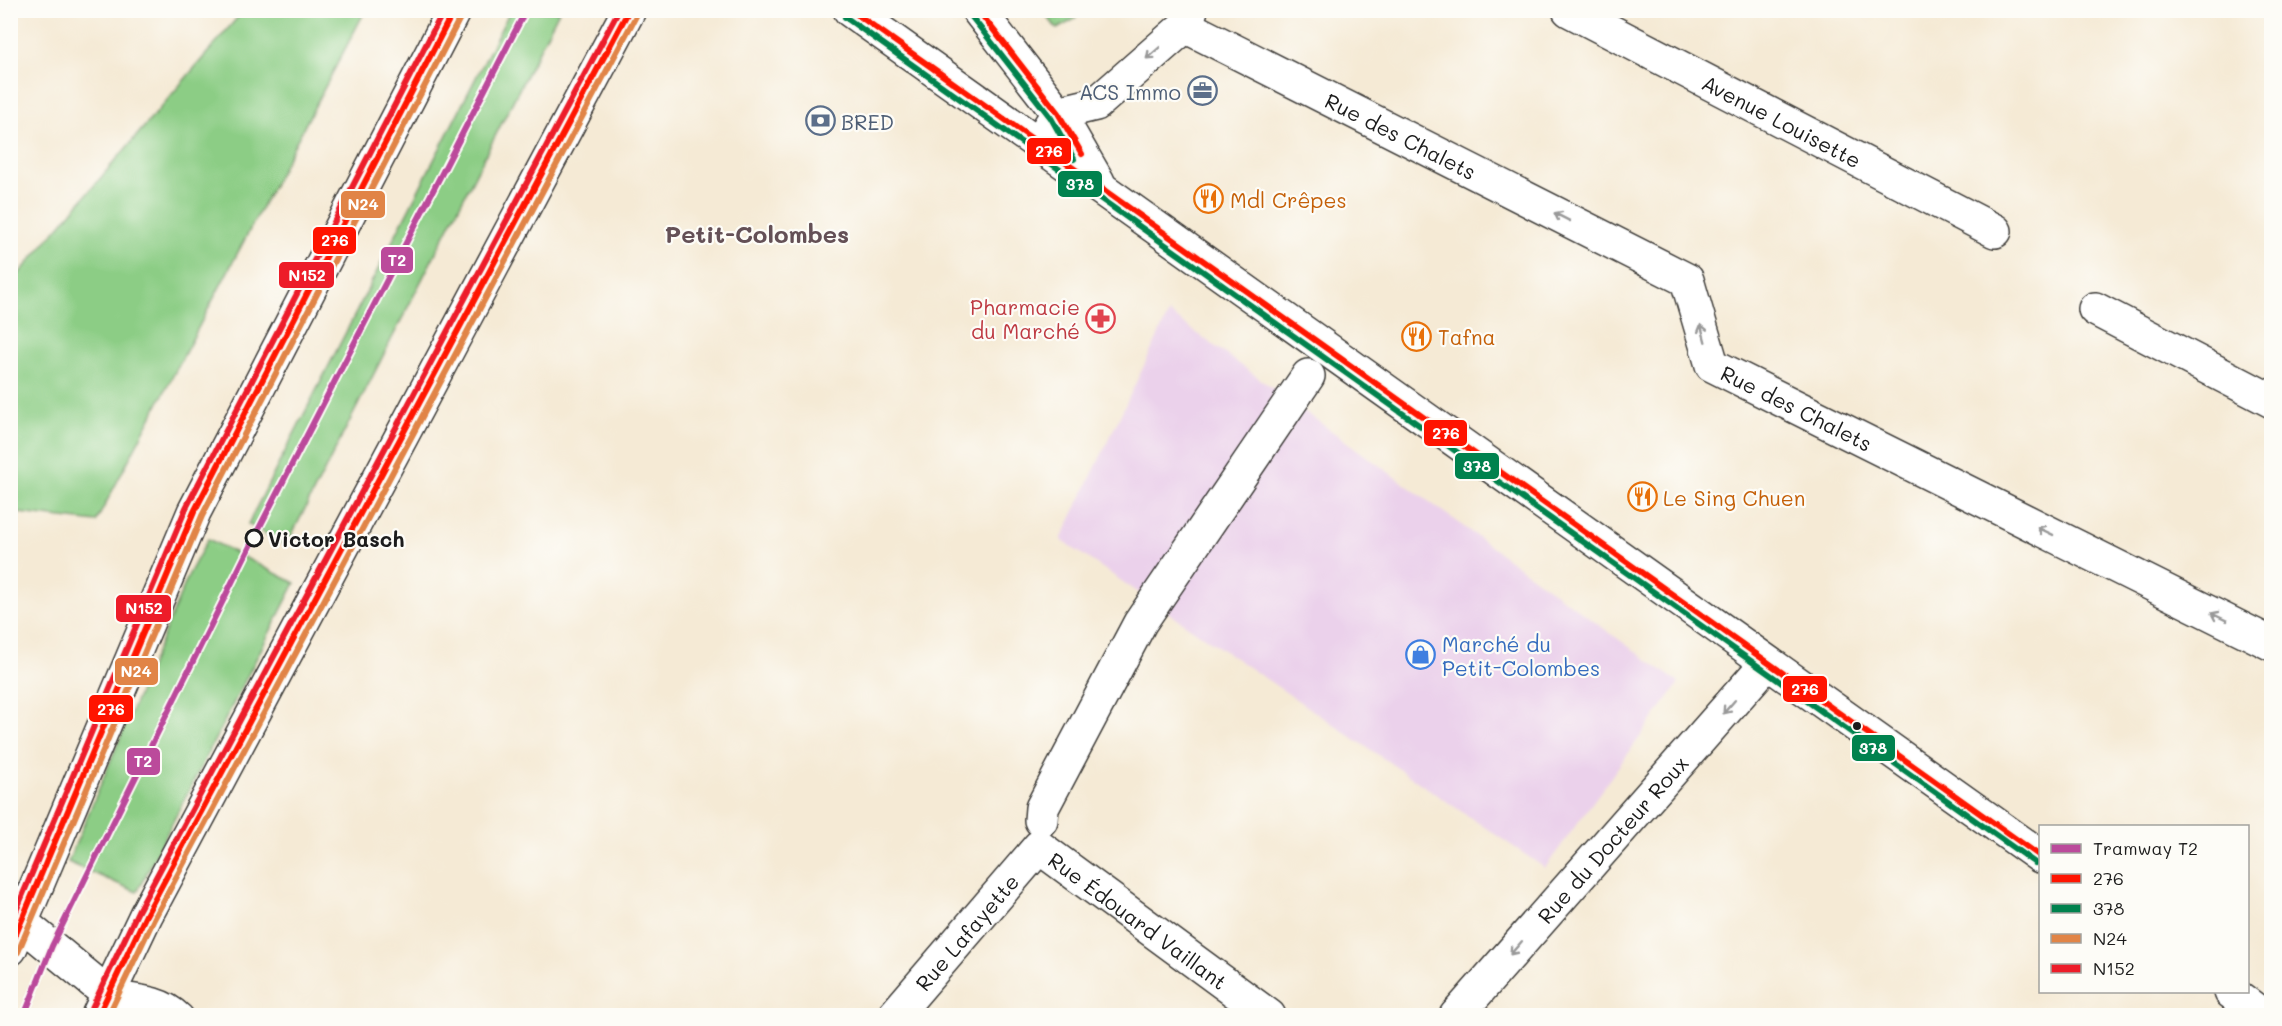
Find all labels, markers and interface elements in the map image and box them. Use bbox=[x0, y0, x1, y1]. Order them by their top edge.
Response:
one-way arrow bbox=[1146, 46, 1161, 60]
street label: Avenue Louisette bbox=[1698, 68, 1866, 173]
office icon: ACS Immo bbox=[1186, 75, 1218, 107]
place label: ACS Immo bbox=[1079, 78, 1181, 105]
street label: Rue des Chalets bbox=[1321, 86, 1481, 185]
bank icon: BRED bbox=[804, 105, 836, 137]
place label: BRED bbox=[841, 108, 894, 135]
line badge: 276 bbox=[1026, 137, 1072, 165]
text: 276 bbox=[1035, 140, 1063, 161]
line badge: 378 bbox=[1057, 170, 1103, 198]
text: 378 bbox=[1066, 173, 1094, 194]
restaurant icon: Mdl Crêpes bbox=[1193, 183, 1225, 215]
place label: Mdl Crêpes bbox=[1230, 186, 1347, 213]
line badge: N24 bbox=[340, 190, 386, 219]
text: N24 bbox=[347, 193, 379, 214]
one-way arrow bbox=[1554, 211, 1571, 223]
district label: Petit-Colombes bbox=[665, 218, 849, 249]
line badge: 276 bbox=[312, 226, 357, 255]
text: 276 bbox=[321, 229, 349, 250]
line badge: T2 bbox=[380, 246, 414, 274]
text: T2 bbox=[388, 249, 406, 270]
line badge: N152 bbox=[278, 261, 335, 289]
text: N152 bbox=[288, 264, 326, 285]
place label: Pharmacie du Marché bbox=[970, 293, 1080, 344]
pharmacy icon: Pharmacie du Marché bbox=[1085, 302, 1117, 334]
restaurant icon: Tafna bbox=[1401, 320, 1433, 352]
place label: Tafna bbox=[1438, 323, 1496, 350]
one-way arrow bbox=[1697, 324, 1708, 343]
street label: Rue des Chalets bbox=[1717, 358, 1877, 456]
line badge: 276 bbox=[1423, 419, 1468, 447]
text: 276 bbox=[1432, 422, 1460, 443]
line badge: 378 bbox=[1454, 452, 1500, 480]
text: 378 bbox=[1463, 455, 1491, 476]
restaurant icon: Le Sing Chuen bbox=[1626, 481, 1658, 513]
place label: Le Sing Chuen bbox=[1663, 484, 1806, 511]
one-way arrow bbox=[2036, 524, 2054, 536]
place label: Victor Basch bbox=[268, 525, 405, 552]
marker: Victor Basch bbox=[245, 529, 263, 547]
line badge: N152 bbox=[115, 594, 172, 623]
text: N152 bbox=[125, 597, 163, 618]
one-way arrow bbox=[2211, 611, 2229, 623]
place label: Marché du Petit-Colombes bbox=[1442, 630, 1600, 681]
shop icon: Marché du Petit-Colombes bbox=[1405, 639, 1437, 671]
line badge: N24 bbox=[114, 657, 159, 686]
text: N24 bbox=[120, 660, 152, 681]
line badge: 276 bbox=[1782, 675, 1828, 703]
text: 276 bbox=[1791, 678, 1819, 699]
line badge: 276 bbox=[88, 694, 134, 723]
text: 276 bbox=[97, 698, 125, 719]
one-way arrow bbox=[1722, 699, 1736, 714]
unlabelled marker bbox=[1851, 720, 1863, 732]
line badge: 378 bbox=[1851, 734, 1896, 762]
text: 378 bbox=[1859, 737, 1887, 758]
line badge: T2 bbox=[126, 747, 161, 776]
street label: Rue du Docteur Roux bbox=[1531, 749, 1693, 928]
text: T2 bbox=[134, 750, 152, 771]
legend bbox=[2039, 825, 2249, 993]
text: Tramway T2 bbox=[2093, 836, 2198, 860]
street label: Rue Édouard Vaillant bbox=[1044, 845, 1233, 995]
text: 276 bbox=[2093, 866, 2124, 890]
street label: Rue Lafayette bbox=[909, 868, 1024, 996]
text: 378 bbox=[2093, 896, 2125, 920]
text: N24 bbox=[2093, 926, 2127, 950]
one-way arrow bbox=[1509, 940, 1523, 955]
text: N152 bbox=[2093, 956, 2135, 980]

